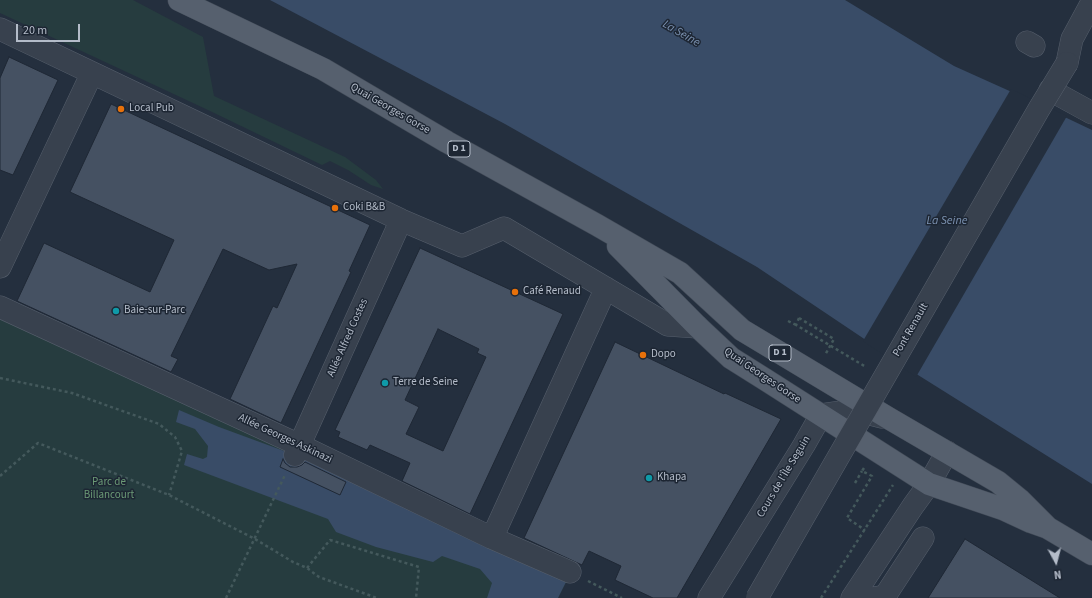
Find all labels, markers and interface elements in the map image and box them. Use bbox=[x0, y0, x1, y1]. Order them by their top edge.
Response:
scale bar bbox=[18, 16, 82, 42]
water label: La Seine bbox=[660, 18, 702, 50]
text: 20 m bbox=[23, 22, 47, 39]
street label: Quai Georges Gorse bbox=[348, 81, 432, 137]
place label: Local Pub bbox=[129, 102, 174, 116]
marker: Local Pub bbox=[116, 104, 126, 114]
road number: D 1 bbox=[448, 141, 470, 157]
place label: Coki B&B bbox=[343, 201, 385, 215]
marker: Coki B&B bbox=[330, 203, 340, 213]
water label: La Seine bbox=[927, 214, 967, 228]
place label: Café Renaud bbox=[523, 285, 581, 299]
marker: Café Renaud bbox=[510, 287, 520, 297]
street label: Allée Alfred Costes bbox=[325, 297, 371, 379]
street label: Pont Renault bbox=[890, 301, 932, 359]
place label: Baie-sur-Parc bbox=[124, 304, 185, 318]
marker: Baie-sur-Parc bbox=[111, 306, 121, 316]
street label: Quai Georges Gorse bbox=[721, 345, 803, 407]
road number: D 1 bbox=[769, 345, 791, 361]
place label: Dopo bbox=[651, 348, 676, 362]
marker: Dopo bbox=[638, 350, 648, 360]
place label: Terre de Seine bbox=[393, 376, 458, 390]
marker: Terre de Seine bbox=[380, 378, 390, 388]
street label: Allée Georges Askinazi bbox=[236, 411, 334, 467]
street label: Cours de l'Île Seguin bbox=[754, 434, 814, 520]
place label: Khapa bbox=[657, 471, 686, 485]
marker: Khapa bbox=[644, 473, 654, 483]
park label: Parc de Billancourt bbox=[84, 476, 134, 502]
north arrow bbox=[1036, 542, 1076, 582]
text: N bbox=[1053, 567, 1062, 582]

